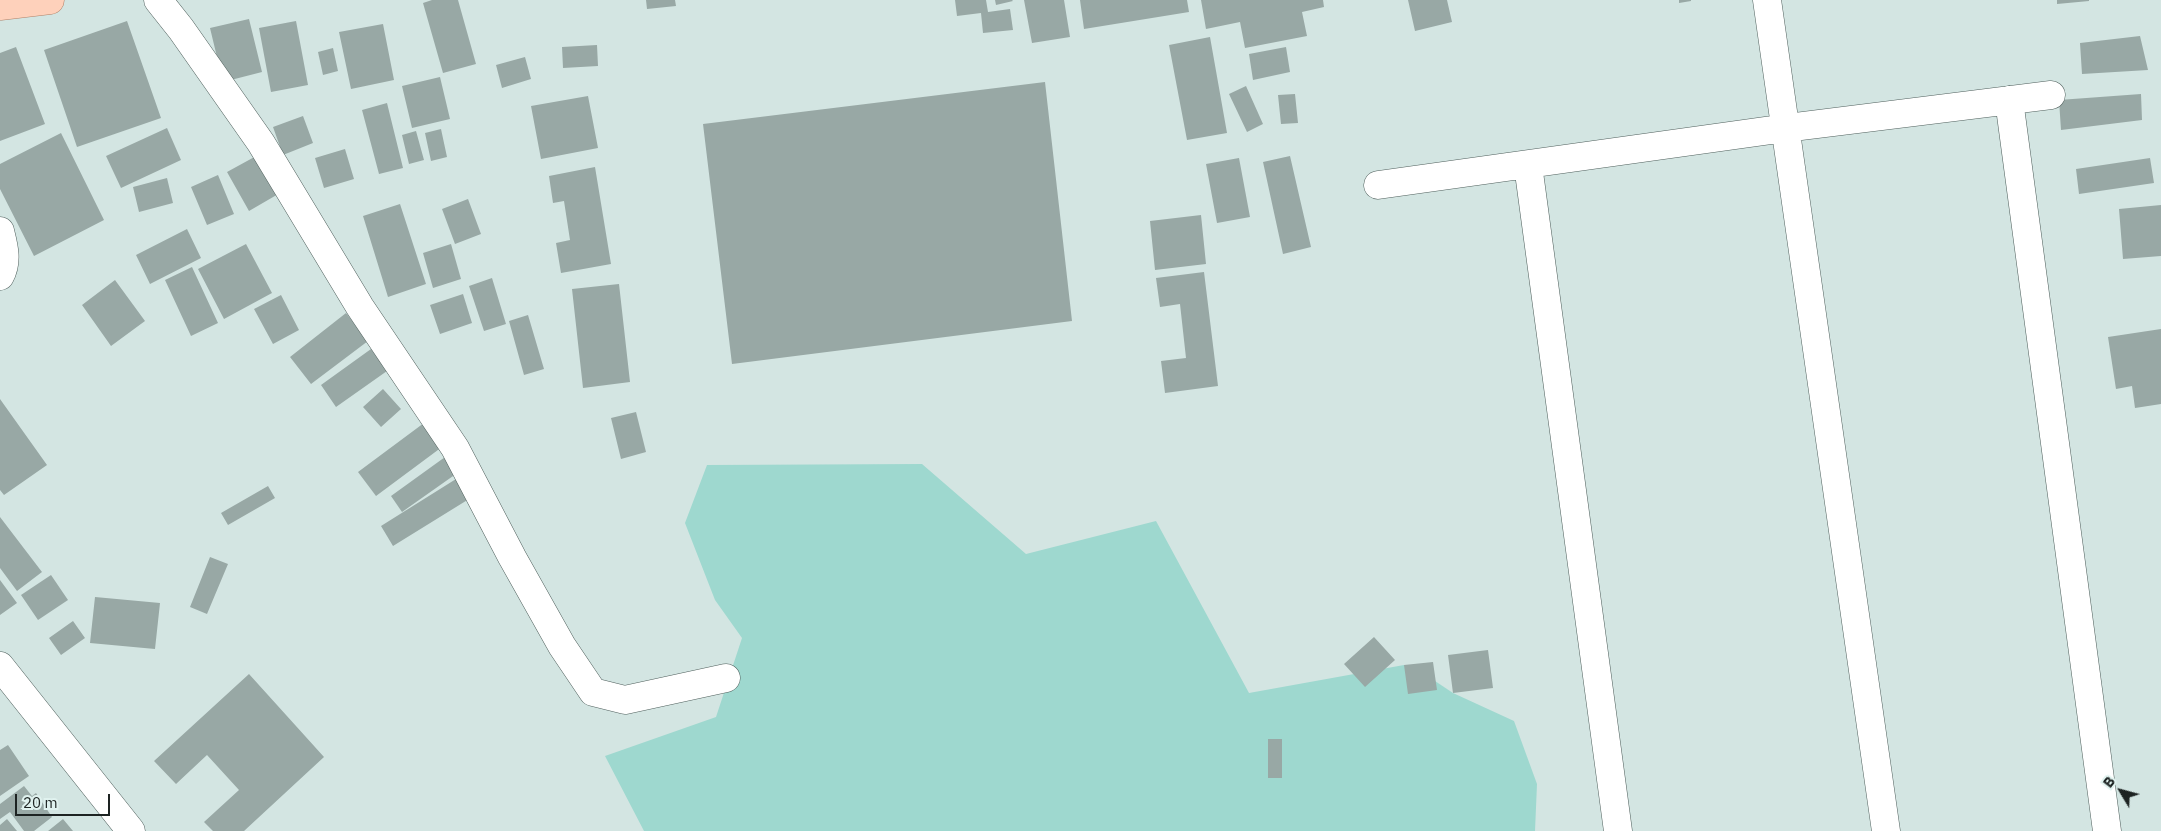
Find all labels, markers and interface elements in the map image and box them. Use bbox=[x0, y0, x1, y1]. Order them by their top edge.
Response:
north arrow bbox=[2096, 766, 2146, 816]
text: B bbox=[2099, 773, 2119, 791]
scale bar bbox=[18, 784, 112, 816]
text: 20 m bbox=[23, 793, 58, 812]

